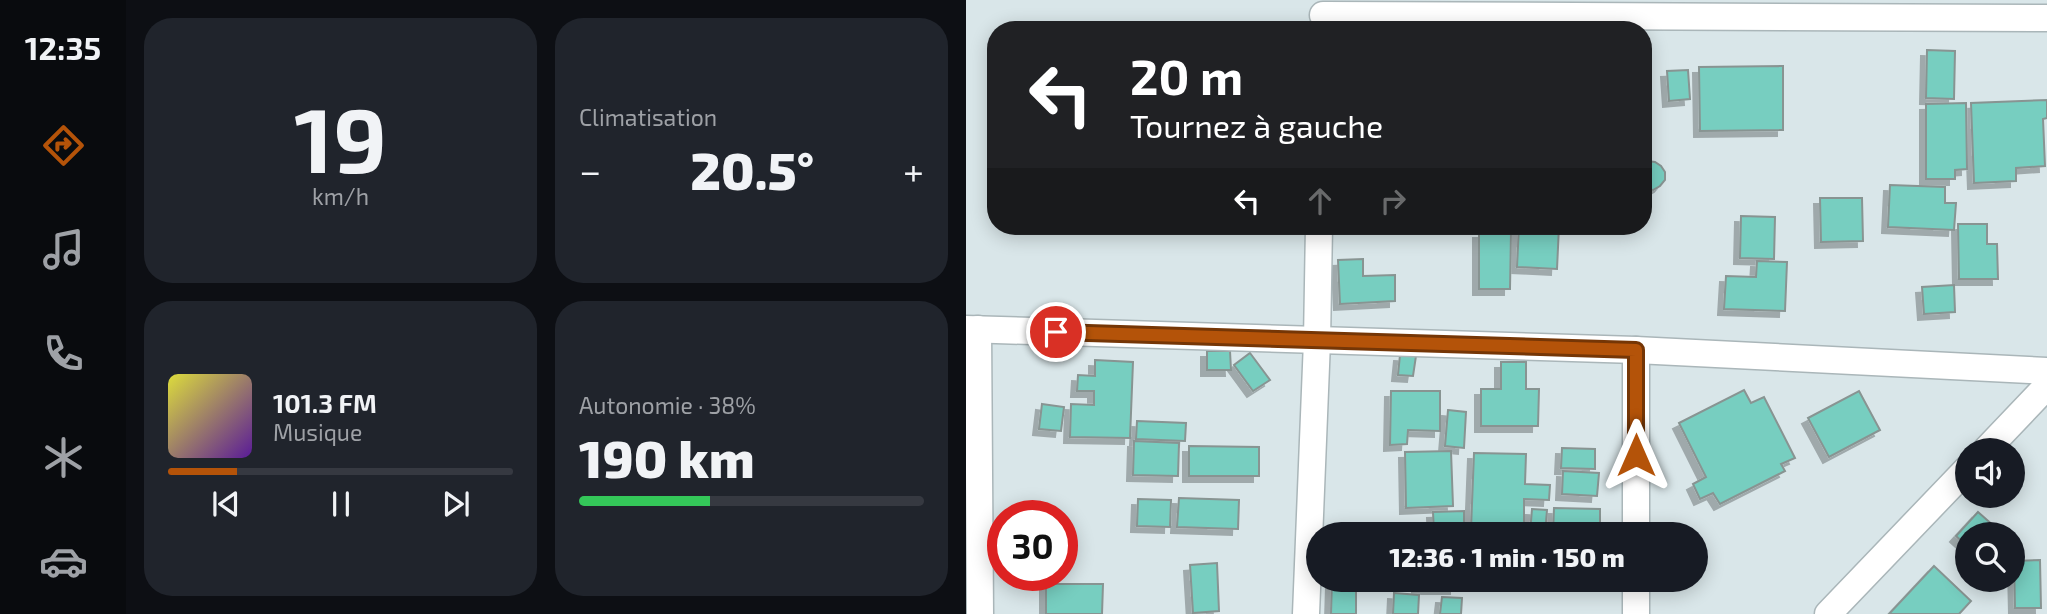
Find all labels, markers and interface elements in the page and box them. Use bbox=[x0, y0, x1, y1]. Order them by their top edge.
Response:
text: 12:35 bbox=[25, 28, 101, 66]
text: 20 m bbox=[1130, 46, 1243, 105]
icon: left bbox=[1015, 49, 1106, 140]
text: 19 bbox=[294, 82, 387, 191]
text: Climatisation bbox=[579, 103, 717, 131]
text: Tournez à gauche bbox=[1130, 106, 1383, 144]
icon: directions bbox=[39, 121, 88, 170]
text: 20.5° bbox=[690, 138, 814, 200]
text: − bbox=[579, 147, 601, 193]
text: + bbox=[903, 147, 924, 193]
text: km/h bbox=[312, 182, 369, 210]
icon: left bbox=[1228, 182, 1266, 220]
icon: ahead bbox=[1301, 182, 1339, 220]
icon: right bbox=[1374, 182, 1412, 220]
icon: music bbox=[39, 225, 88, 274]
pin bbox=[1026, 302, 1086, 362]
icon: arrive bbox=[1037, 313, 1075, 351]
icon: phone bbox=[39, 329, 88, 378]
text: 101.3 FM bbox=[273, 387, 377, 418]
text: Autonomie · 38% bbox=[579, 391, 756, 419]
text: Musique bbox=[273, 418, 362, 446]
position arrow bbox=[1599, 418, 1673, 492]
text: 190 km bbox=[579, 426, 755, 488]
icon: climate bbox=[39, 433, 88, 482]
map controls bbox=[1955, 438, 2025, 592]
button: sound bbox=[1955, 438, 2025, 508]
icon: previous bbox=[207, 485, 245, 523]
icon: pause bbox=[322, 485, 360, 523]
icon: next bbox=[437, 485, 475, 523]
speed limit sign: 30 bbox=[987, 500, 1078, 591]
button: search bbox=[1955, 522, 2025, 592]
icon: car bbox=[39, 537, 88, 586]
text: 12:36 · 1 min · 150 m bbox=[1389, 541, 1625, 572]

